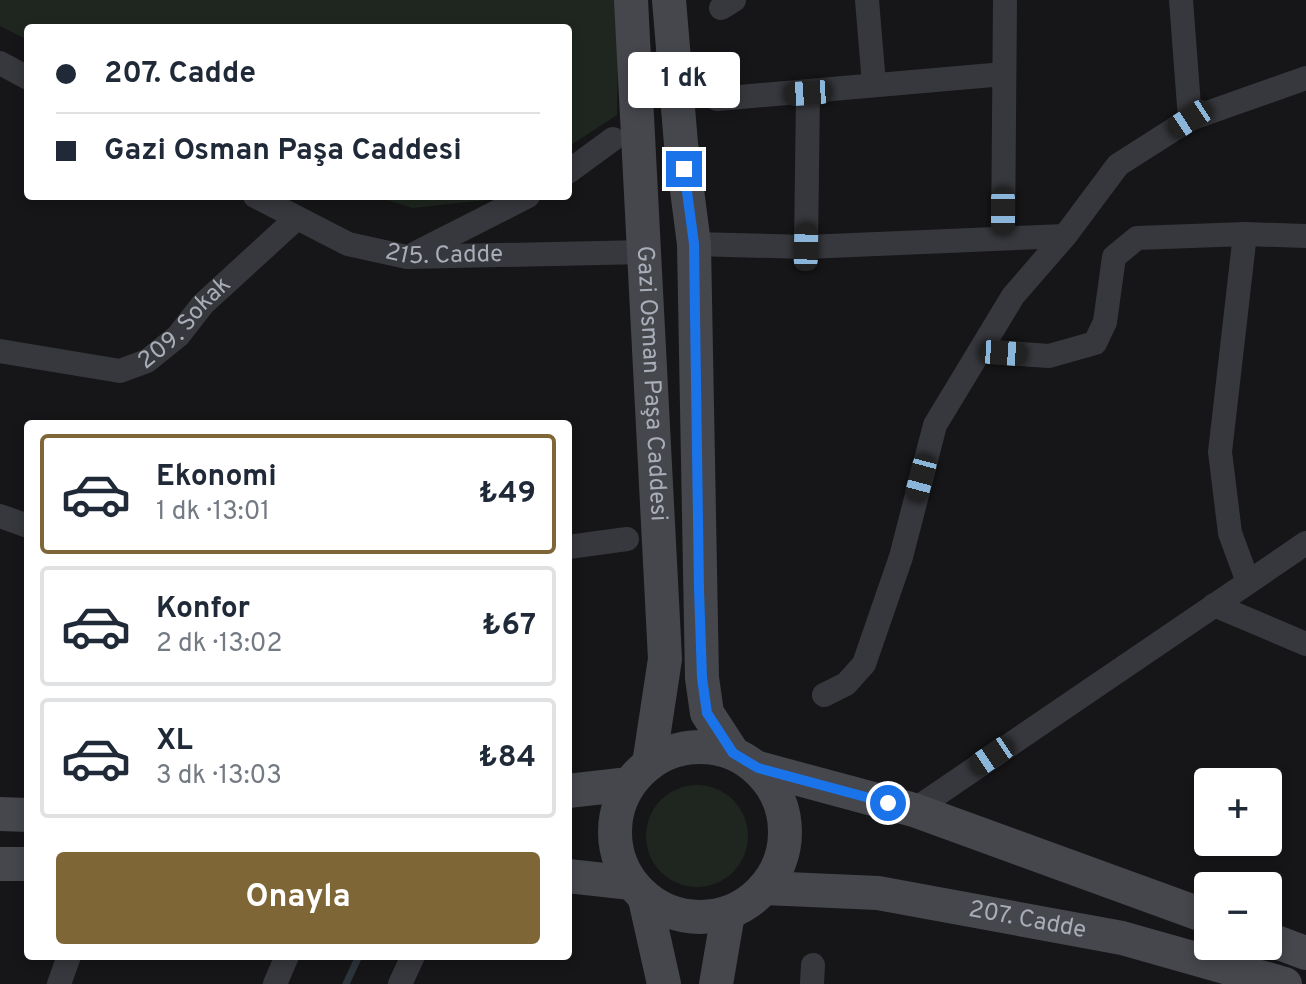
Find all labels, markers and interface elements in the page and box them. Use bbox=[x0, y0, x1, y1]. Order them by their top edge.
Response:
callout: 1 dk bbox=[628, 53, 740, 109]
text: 207. Cadde bbox=[104, 56, 256, 93]
text: 1 dk bbox=[661, 63, 707, 96]
car bbox=[783, 79, 833, 107]
car bbox=[1163, 96, 1217, 142]
text: Gazi Osman Paşa Caddesi bbox=[104, 133, 462, 170]
route end bbox=[666, 151, 702, 187]
car bbox=[991, 187, 1015, 235]
car bbox=[794, 223, 818, 271]
street label: 215. Cadde bbox=[382, 238, 503, 272]
street label: Gazi Osman Paşa Caddesi bbox=[629, 245, 673, 522]
street label: 209. Sokak bbox=[132, 270, 238, 377]
car bbox=[978, 339, 1028, 367]
car bbox=[903, 452, 939, 504]
icon: car bbox=[60, 458, 132, 530]
text: Ekonomi bbox=[156, 459, 277, 496]
text: ₺49 bbox=[479, 476, 536, 513]
text: 1 dk · 13:01 bbox=[156, 496, 270, 529]
icon: car bbox=[60, 590, 132, 662]
text: Konfor bbox=[156, 591, 250, 628]
text: ₺67 bbox=[482, 608, 536, 645]
text: 2 dk · 13:02 bbox=[156, 628, 282, 661]
icon: car bbox=[60, 722, 132, 794]
text: XL bbox=[156, 723, 193, 760]
car bbox=[965, 733, 1019, 779]
text: ₺84 bbox=[478, 740, 536, 777]
text: 3 dk · 13:03 bbox=[156, 760, 282, 793]
map controls bbox=[1194, 768, 1282, 960]
button: + bbox=[1194, 768, 1282, 856]
route start bbox=[870, 785, 906, 821]
button: Onayla bbox=[56, 852, 540, 944]
button: − bbox=[1194, 872, 1282, 960]
street label: 207. Cadde bbox=[966, 895, 1089, 946]

